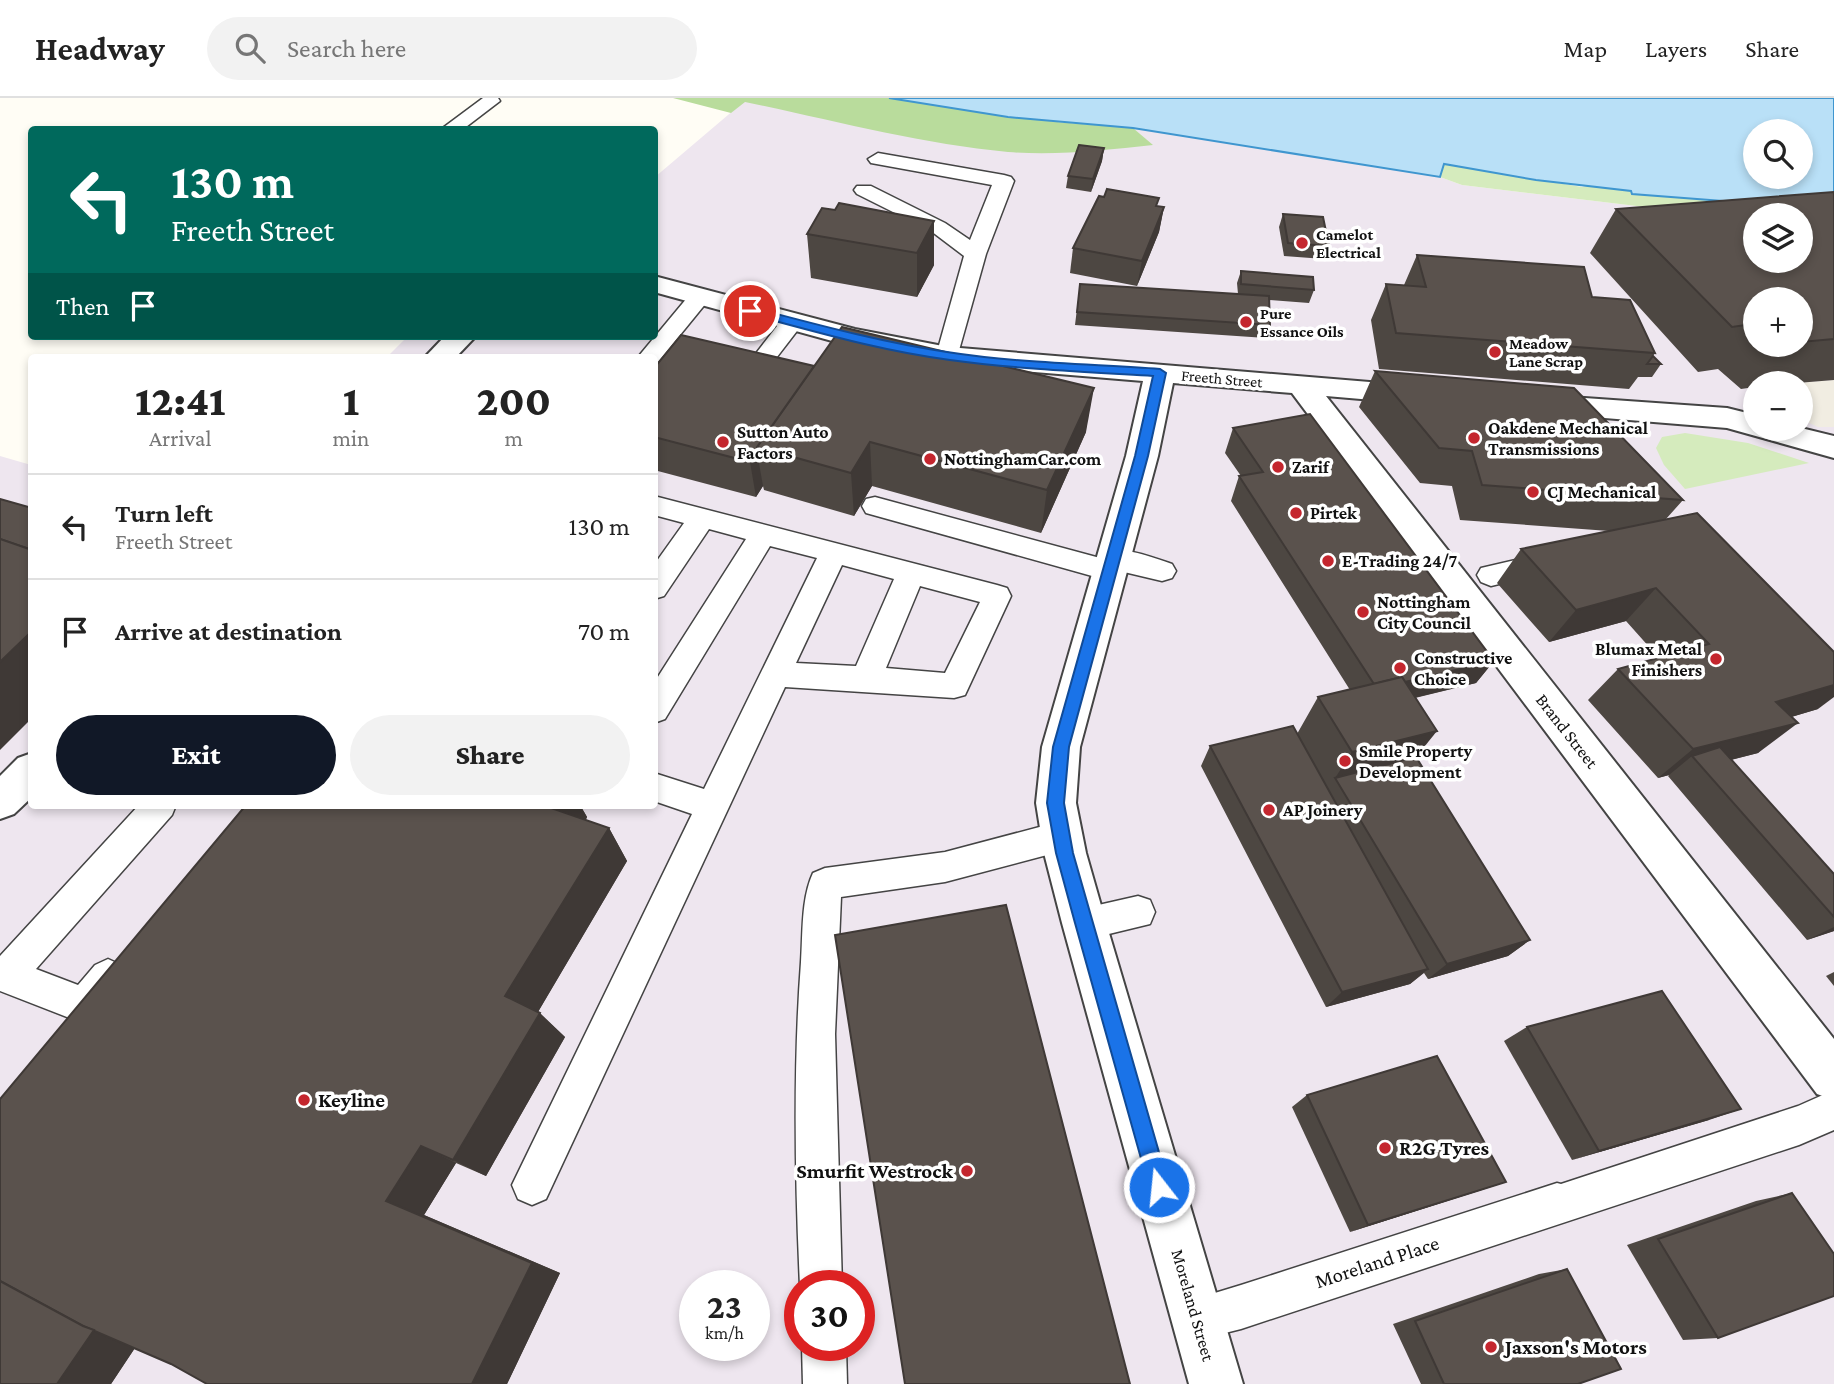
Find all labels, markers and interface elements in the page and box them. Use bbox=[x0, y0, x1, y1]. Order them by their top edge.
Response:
search box bbox=[207, 17, 697, 80]
icon: search bbox=[231, 29, 269, 67]
text: Headway bbox=[35, 30, 165, 67]
text: Search here bbox=[287, 34, 406, 63]
text: Map bbox=[1563, 35, 1607, 62]
text: Layers bbox=[1645, 35, 1707, 62]
text: Share bbox=[1745, 35, 1799, 62]
map controls bbox=[1743, 119, 1813, 441]
button: search bbox=[1743, 119, 1813, 189]
icon: left bbox=[56, 154, 147, 245]
text: 130 m bbox=[171, 154, 294, 209]
button: layers bbox=[1743, 203, 1813, 273]
text: Freeth Street bbox=[171, 212, 334, 248]
place label: Camelot Electrical bbox=[1316, 226, 1381, 261]
marker: Camelot Electrical bbox=[1294, 235, 1310, 251]
pin bbox=[720, 281, 780, 341]
icon: arrive bbox=[124, 287, 162, 325]
button: + bbox=[1743, 287, 1813, 357]
text: Then bbox=[56, 292, 110, 321]
icon: arrive bbox=[731, 292, 769, 330]
place label: Pure Essance Oils bbox=[1260, 305, 1344, 340]
marker: Pure Essance Oils bbox=[1238, 314, 1254, 330]
place label: Meadow Lane Scrap bbox=[1509, 335, 1583, 370]
marker: Meadow Lane Scrap bbox=[1487, 344, 1503, 360]
street label: Freeth Street bbox=[1181, 366, 1264, 391]
button: − bbox=[1743, 371, 1813, 441]
text: 12:41 bbox=[135, 377, 225, 424]
text: 1 bbox=[343, 377, 359, 424]
text: 200 bbox=[476, 377, 551, 424]
place label: Oakdene Mechanical Transmissions bbox=[1488, 418, 1648, 459]
place label: Sutton Auto Factors bbox=[737, 422, 829, 463]
text: Arrival bbox=[149, 425, 212, 451]
text: min bbox=[333, 425, 369, 451]
text: m bbox=[504, 425, 523, 451]
marker: Oakdene Mechanical Transmissions bbox=[1466, 430, 1482, 446]
marker: Sutton Auto Factors bbox=[715, 434, 731, 450]
place label: NottinghamCar.com bbox=[944, 449, 1102, 469]
marker: NottinghamCar.com bbox=[922, 451, 938, 467]
place label: Zarif bbox=[1292, 457, 1330, 477]
marker: Zarif bbox=[1270, 459, 1286, 475]
place label: CJ Mechanical bbox=[1547, 482, 1656, 502]
marker: CJ Mechanical bbox=[1525, 484, 1541, 500]
text: Turn left bbox=[115, 499, 213, 528]
place label: Pirtek bbox=[1310, 503, 1357, 523]
marker: Pirtek bbox=[1288, 505, 1304, 521]
icon: left bbox=[56, 508, 94, 546]
text: 130 m bbox=[569, 512, 630, 541]
text: Freeth Street bbox=[115, 528, 232, 554]
place label: E-Trading 24/7 bbox=[1342, 551, 1457, 571]
marker: E-Trading 24/7 bbox=[1320, 553, 1336, 569]
place label: Nottingham City Council bbox=[1377, 592, 1471, 633]
marker: Nottingham City Council bbox=[1355, 604, 1371, 620]
icon: arrive bbox=[56, 613, 94, 651]
text: Arrive at destination bbox=[115, 617, 342, 646]
text: 70 m bbox=[578, 617, 630, 646]
place label: Blumax Metal Finishers bbox=[1595, 639, 1702, 680]
place label: Constructive Choice bbox=[1414, 648, 1512, 689]
marker: Blumax Metal Finishers bbox=[1708, 651, 1724, 667]
marker: Constructive Choice bbox=[1392, 660, 1408, 676]
street label: Brand Street bbox=[1532, 690, 1603, 773]
button: Exit bbox=[56, 715, 336, 795]
button: Share bbox=[350, 715, 630, 795]
place label: Smile Property Development bbox=[1359, 741, 1472, 782]
marker: Smile Property Development bbox=[1337, 753, 1353, 769]
place label: AP Joinery bbox=[1282, 800, 1363, 820]
marker: AP Joinery bbox=[1261, 802, 1277, 818]
place label: Keyline bbox=[318, 1088, 385, 1112]
marker: Keyline bbox=[296, 1092, 312, 1108]
place label: R2G Tyres bbox=[1399, 1136, 1490, 1160]
marker: R2G Tyres bbox=[1377, 1140, 1393, 1156]
position arrow bbox=[1122, 1150, 1196, 1224]
place label: Smurfit Westrock bbox=[796, 1159, 954, 1183]
marker: Smurfit Westrock bbox=[959, 1163, 975, 1179]
street label: Moreland Place bbox=[1312, 1231, 1442, 1293]
street label: Moreland Street bbox=[1167, 1247, 1219, 1364]
speed limit sign: 30 bbox=[784, 1270, 875, 1361]
text: 23 bbox=[707, 1287, 742, 1326]
text: km/h bbox=[705, 1323, 744, 1343]
place label: Jaxson's Motors bbox=[1503, 1335, 1647, 1359]
marker: Jaxson's Motors bbox=[1483, 1339, 1499, 1355]

